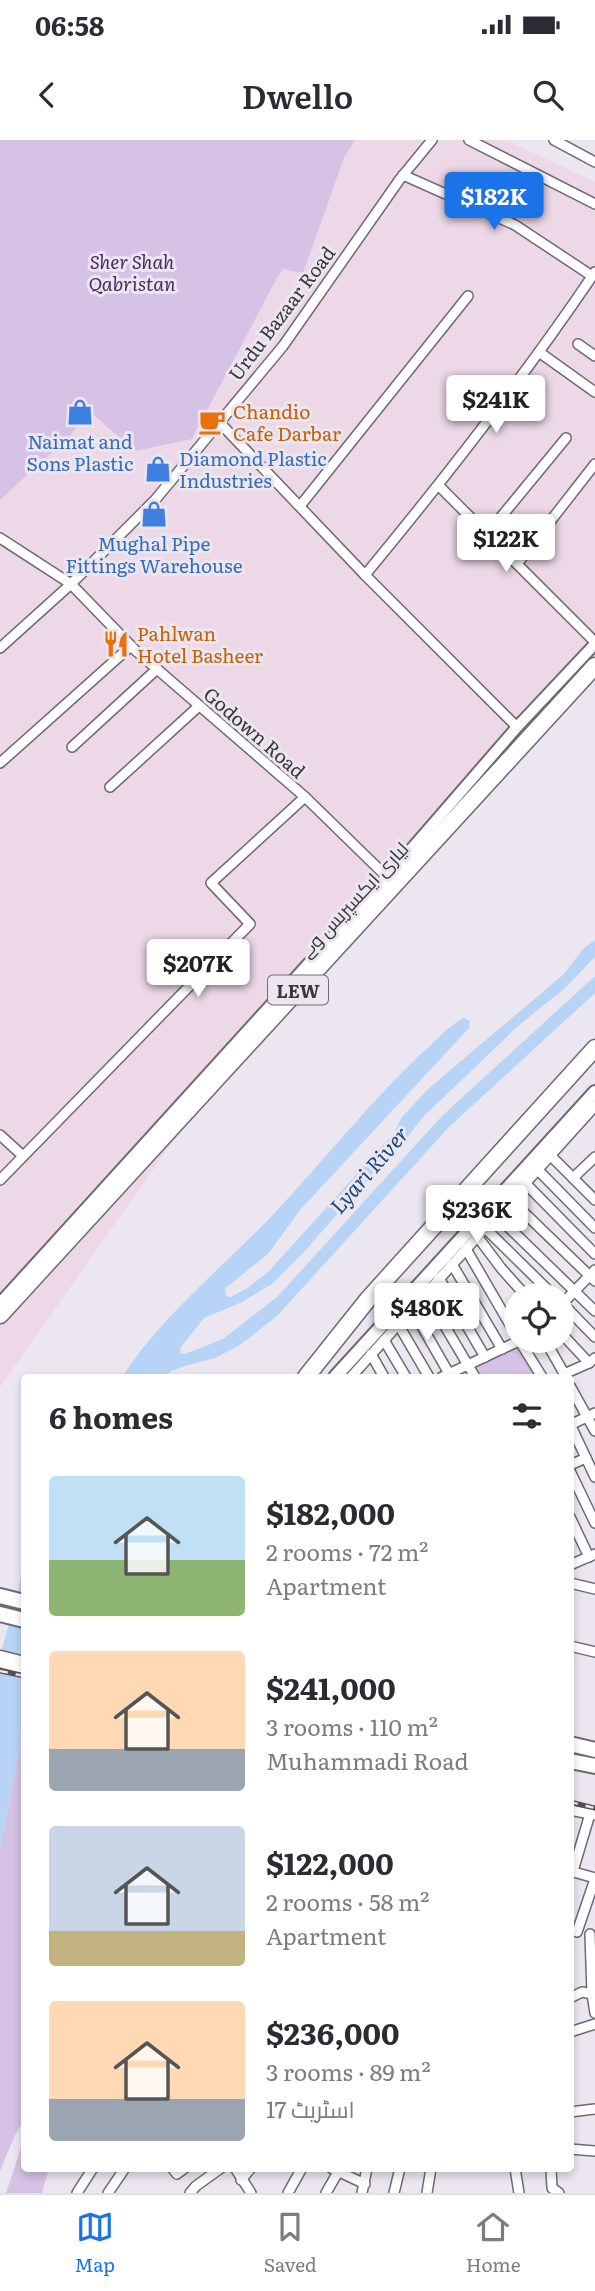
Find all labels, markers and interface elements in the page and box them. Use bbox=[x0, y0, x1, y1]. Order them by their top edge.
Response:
text: 06:58 bbox=[35, 5, 104, 44]
text: Dwello bbox=[242, 71, 353, 119]
icon: back bbox=[28, 76, 66, 114]
icon: search bbox=[529, 76, 567, 114]
pin: $182K bbox=[445, 172, 543, 232]
text: $182K bbox=[461, 178, 527, 212]
street label: Urdu Bazaar Road bbox=[221, 240, 341, 386]
park label: Sher Shah Qabristan bbox=[89, 247, 176, 297]
pin: $241K bbox=[447, 376, 545, 435]
text: $241K bbox=[462, 381, 530, 415]
shop icon: Naimat and Sons Plastic bbox=[65, 397, 95, 427]
place label: Chandio Cafe Darbar bbox=[233, 397, 341, 447]
cafe icon: Chandio Cafe Darbar bbox=[197, 407, 227, 437]
place label: Naimat and Sons Plastic bbox=[27, 427, 133, 477]
place label: Diamond Plastic Industries bbox=[179, 444, 327, 494]
shop icon: Diamond Plastic Industries bbox=[143, 454, 173, 484]
shop icon: Mughal Pipe Fittings Warehouse bbox=[139, 499, 169, 529]
pin: $122K bbox=[457, 514, 555, 574]
text: $122K bbox=[473, 520, 539, 554]
place label: Mughal Pipe Fittings Warehouse bbox=[65, 529, 243, 579]
place label: Pahlwan Hotel Basheer bbox=[137, 619, 263, 669]
restaurant icon: Pahlwan Hotel Basheer bbox=[101, 629, 131, 659]
street label: Godown Road bbox=[198, 680, 312, 784]
street label: لیاری ایکسپریس وے bbox=[292, 835, 414, 963]
pin: $207K bbox=[149, 940, 247, 999]
text: $207K bbox=[163, 945, 233, 979]
road number: LEW bbox=[268, 976, 328, 1004]
water label: Lyari River bbox=[321, 1118, 415, 1219]
pin: $236K bbox=[428, 1186, 526, 1245]
text: $236K bbox=[442, 1191, 512, 1225]
map controls bbox=[504, 1283, 574, 1353]
button: locate bbox=[504, 1283, 574, 1353]
pin: $480K bbox=[378, 1284, 476, 1343]
text: $480K bbox=[390, 1289, 464, 1323]
text: 6 homes bbox=[49, 1394, 173, 1438]
icon: filters bbox=[508, 1397, 546, 1435]
text: $182,000 bbox=[266, 1490, 395, 1534]
icon: home bbox=[105, 1504, 189, 1588]
text: 2 rooms · 72 m² bbox=[266, 1534, 428, 1568]
text: Apartment bbox=[266, 1568, 386, 1602]
text: $241,000 bbox=[266, 1665, 396, 1709]
icon: home bbox=[105, 1679, 189, 1763]
text: 3 rooms · 110 m² bbox=[266, 1709, 438, 1743]
text: Muhammadi Road bbox=[266, 1743, 469, 1777]
text: $122,000 bbox=[266, 1840, 394, 1884]
icon: home bbox=[105, 1854, 189, 1938]
text: 2 rooms · 58 m² bbox=[266, 1884, 429, 1918]
text: Apartment bbox=[266, 1918, 386, 1952]
text: $236,000 bbox=[266, 2010, 399, 2054]
icon: home bbox=[105, 2029, 189, 2113]
text: 3 rooms · 89 m² bbox=[266, 2054, 431, 2088]
text: اسٹریٹ 17 bbox=[266, 2091, 355, 2125]
tab: Map bbox=[74, 2208, 115, 2278]
tab: Saved bbox=[264, 2208, 317, 2278]
tab: Home bbox=[466, 2208, 521, 2278]

